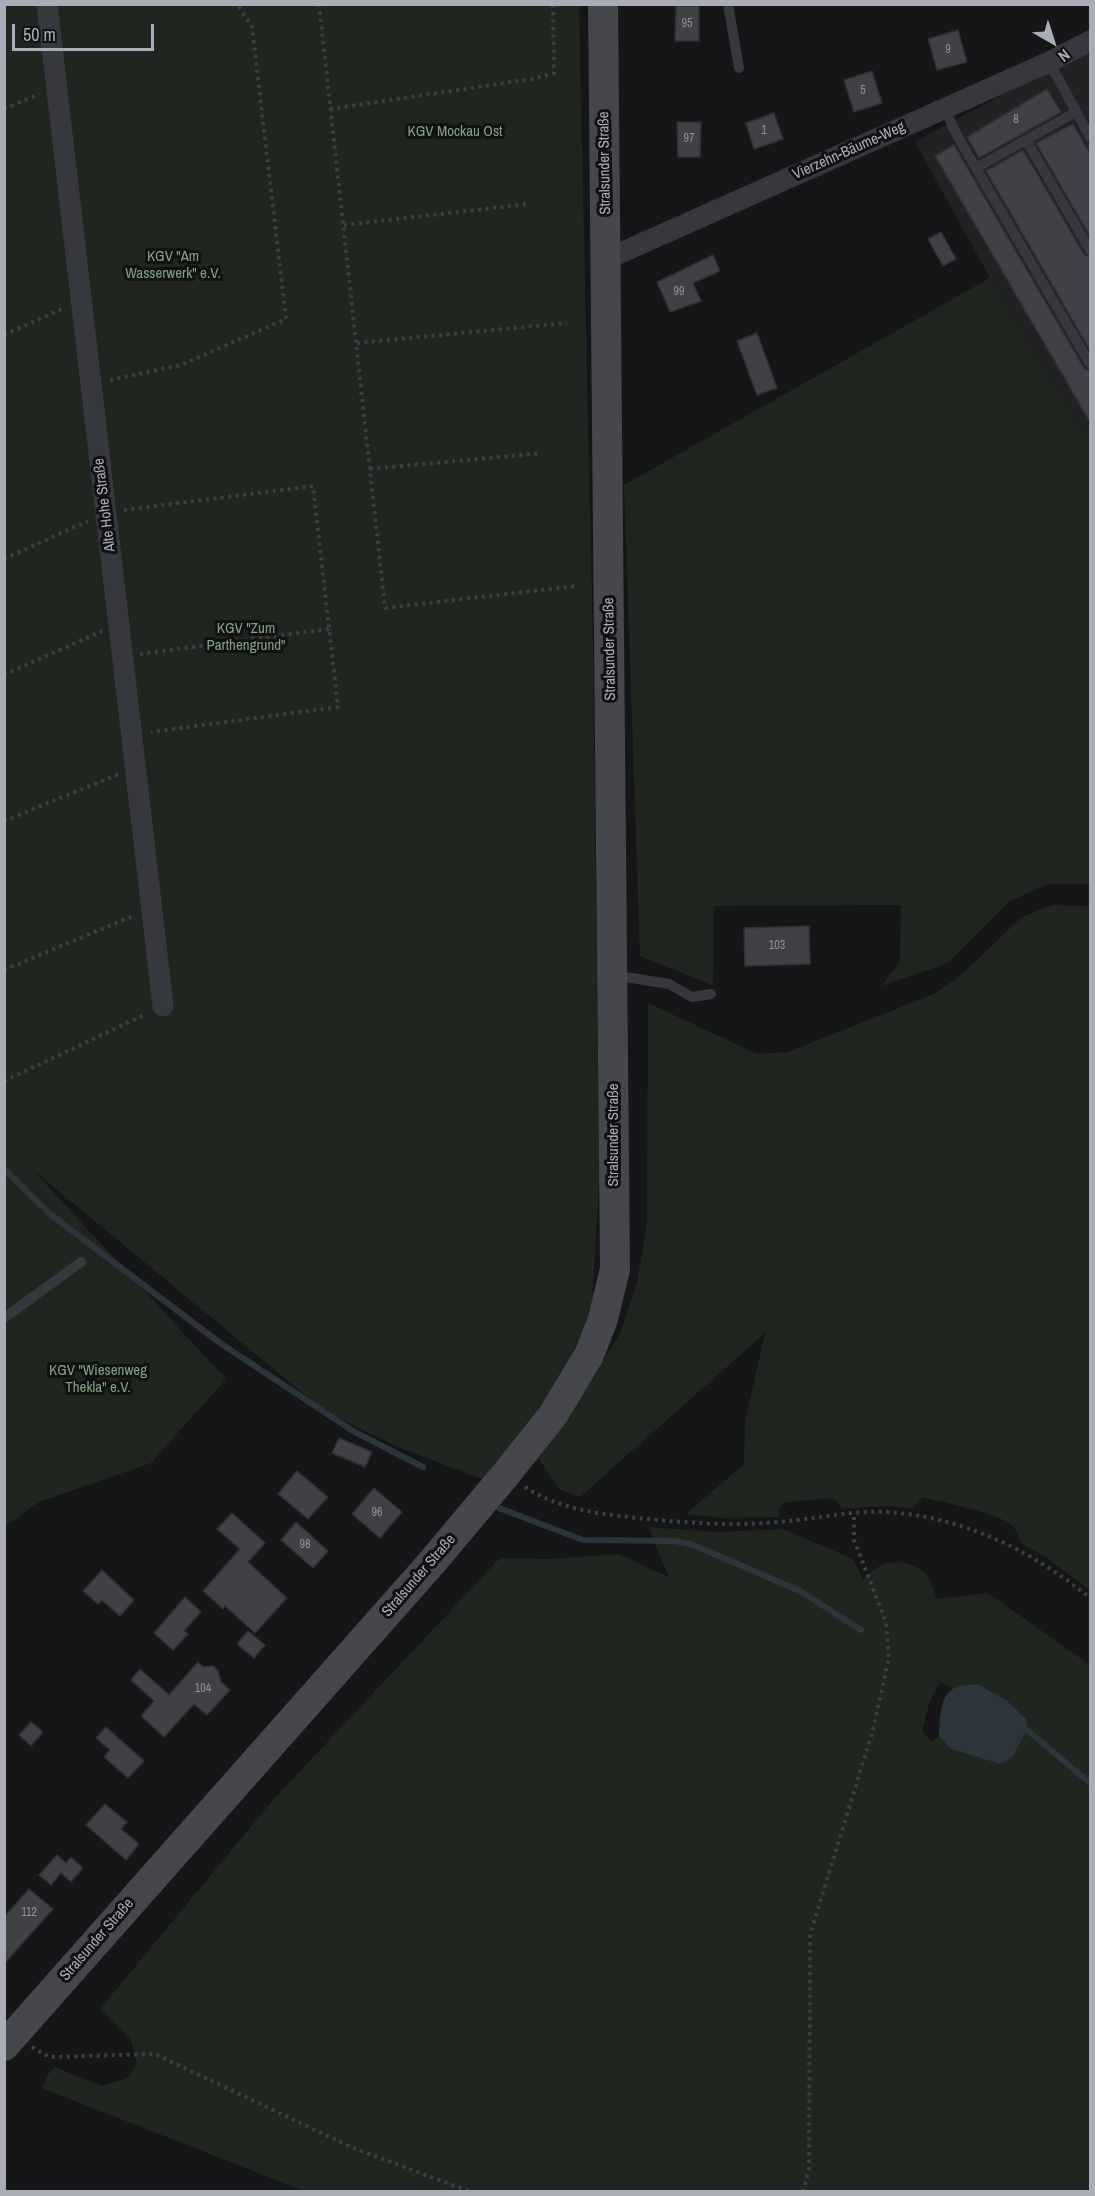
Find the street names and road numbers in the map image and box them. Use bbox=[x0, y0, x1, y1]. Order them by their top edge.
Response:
street label: Stralsunder Straße bbox=[595, 111, 615, 215]
street label: Vierzehn-Bäume-Weg bbox=[790, 118, 908, 184]
street label: Alte Hohe Straße bbox=[90, 457, 120, 553]
street label: Stralsunder Straße bbox=[600, 597, 620, 701]
street label: Stralsunder Straße bbox=[605, 1083, 623, 1187]
street label: Stralsunder Straße bbox=[378, 1531, 460, 1621]
street label: Stralsunder Straße bbox=[56, 1895, 138, 1985]

